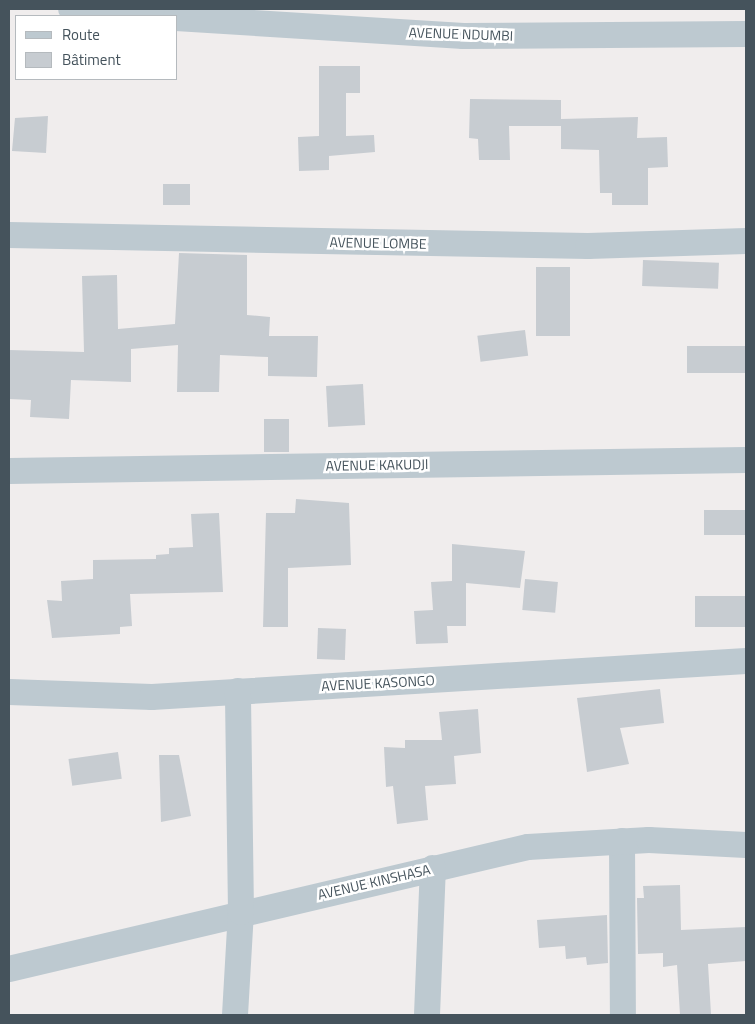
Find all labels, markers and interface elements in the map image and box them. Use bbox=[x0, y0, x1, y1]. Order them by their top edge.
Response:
legend bbox=[15, 15, 178, 80]
text: Route bbox=[62, 23, 100, 46]
street label: AVENUE NDUMBI bbox=[408, 24, 514, 44]
text: Bâtiment bbox=[62, 48, 121, 71]
street label: AVENUE LOMBE bbox=[329, 234, 427, 252]
street label: AVENUE KAKUDJI bbox=[326, 456, 428, 474]
street label: AVENUE KASONGO bbox=[321, 672, 435, 694]
street label: AVENUE KINSHASA bbox=[316, 861, 432, 903]

